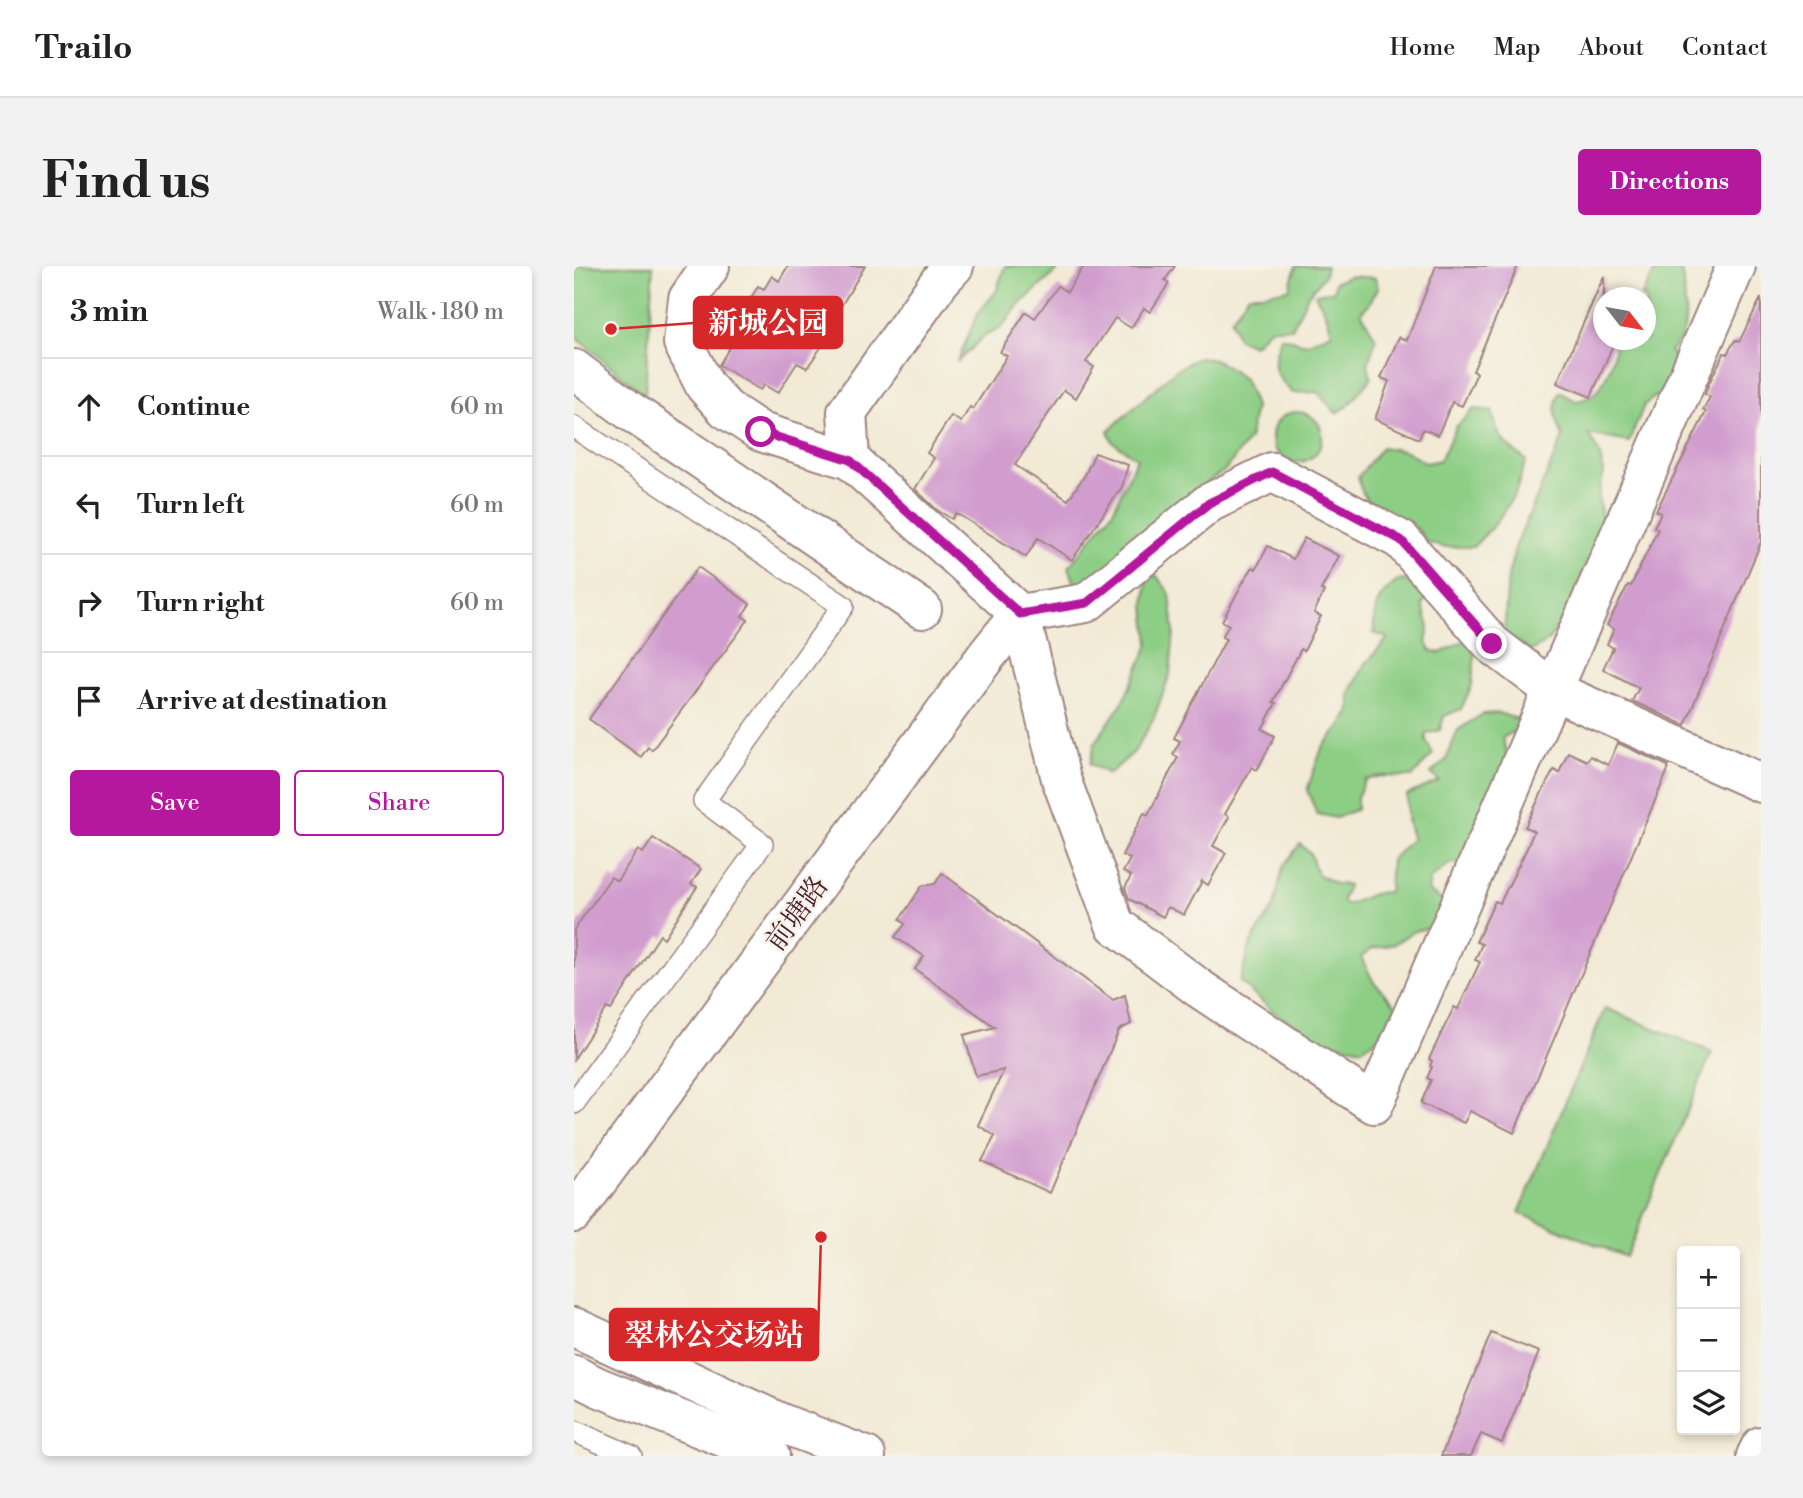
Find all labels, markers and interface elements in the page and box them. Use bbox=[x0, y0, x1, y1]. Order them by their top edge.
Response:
text: Trailo bbox=[35, 28, 132, 69]
text: Home bbox=[1390, 33, 1455, 63]
text: Map bbox=[1493, 33, 1541, 63]
text: About bbox=[1579, 33, 1644, 63]
text: Contact bbox=[1682, 33, 1768, 63]
button: Directions bbox=[1578, 149, 1761, 215]
text: Find us bbox=[42, 152, 211, 213]
north arrow bbox=[1593, 287, 1656, 350]
text: 3 min bbox=[70, 293, 148, 331]
callout: 新城公园 bbox=[694, 297, 842, 348]
text: Walk · 180 m bbox=[377, 298, 504, 326]
text: 新城公园 bbox=[708, 305, 828, 343]
icon: ahead bbox=[70, 388, 108, 426]
text: Continue bbox=[137, 391, 250, 423]
text: 60 m bbox=[450, 393, 504, 421]
route start bbox=[745, 416, 776, 447]
icon: left bbox=[70, 486, 108, 524]
text: Turn left bbox=[137, 489, 245, 521]
text: 60 m bbox=[450, 491, 504, 519]
icon: right bbox=[70, 584, 108, 622]
text: Turn right bbox=[137, 587, 265, 619]
text: 60 m bbox=[450, 589, 504, 617]
route end bbox=[1476, 628, 1507, 659]
icon: arrive bbox=[70, 682, 108, 720]
text: Arrive at destination bbox=[137, 685, 387, 717]
button: Save bbox=[70, 770, 280, 836]
button: Share bbox=[294, 770, 504, 836]
street label: 前塘路 bbox=[758, 870, 836, 958]
map controls bbox=[1677, 1246, 1740, 1435]
button: + bbox=[1677, 1246, 1740, 1309]
callout: 翠林公交场站 bbox=[610, 1309, 818, 1360]
button: − bbox=[1677, 1309, 1740, 1372]
text: 翠林公交场站 bbox=[624, 1317, 804, 1355]
button: layers bbox=[1677, 1372, 1740, 1435]

